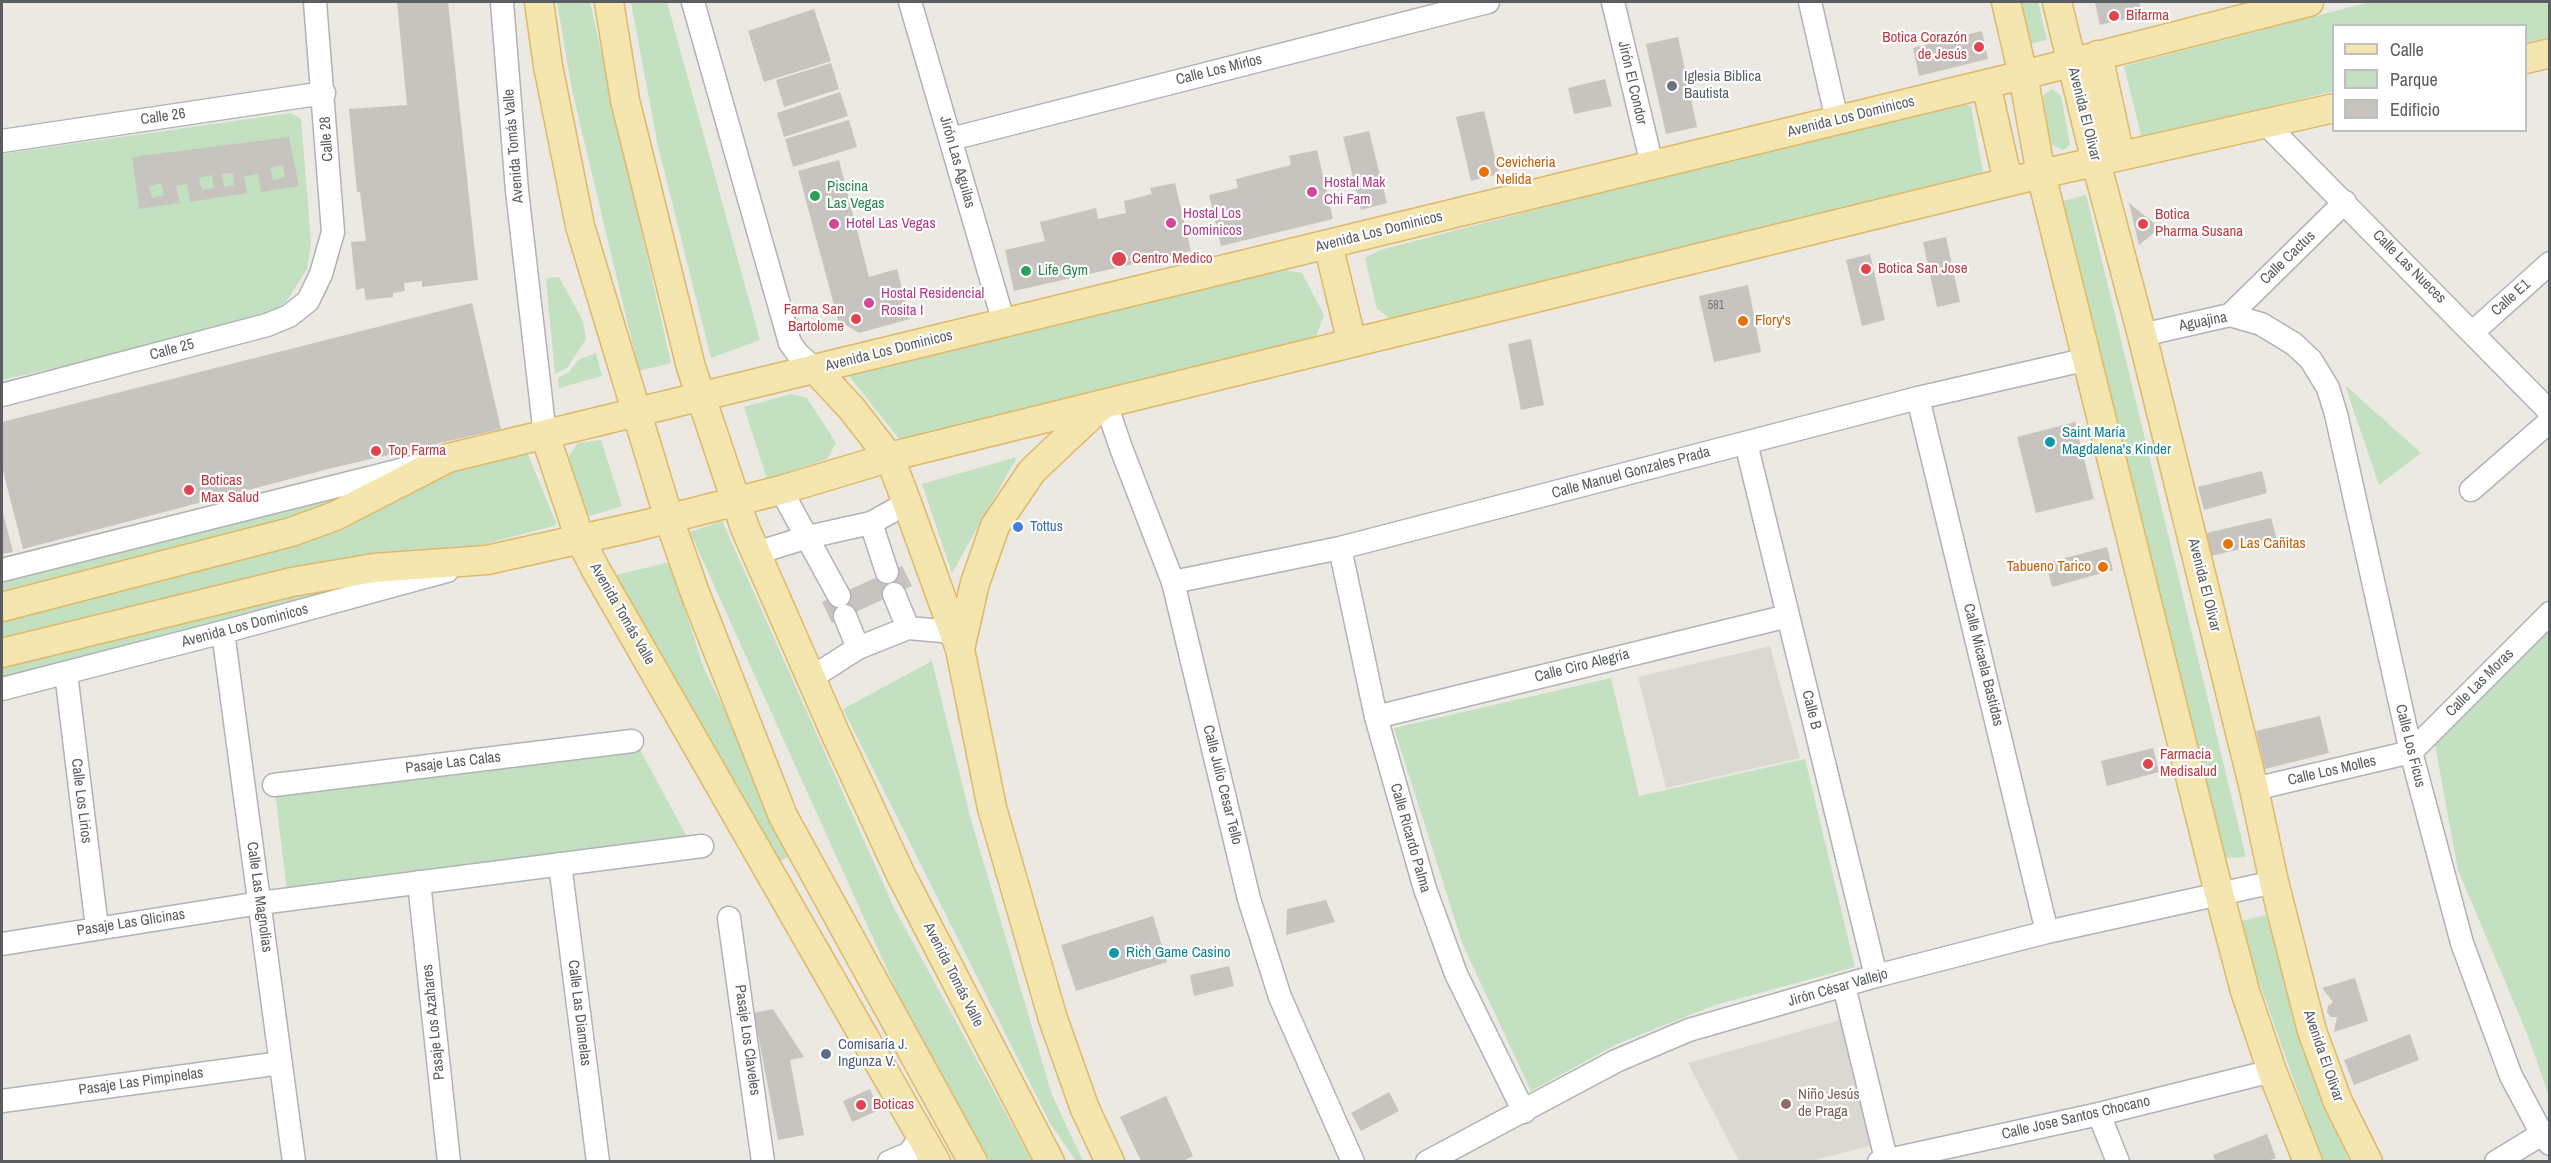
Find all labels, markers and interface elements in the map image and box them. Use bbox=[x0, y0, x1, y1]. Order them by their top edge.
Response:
place label: Bifarma bbox=[2126, 7, 2169, 25]
marker: Bifarma bbox=[2107, 9, 2121, 23]
legend bbox=[2332, 24, 2527, 132]
place label: Botica Corazón de Jesús bbox=[1882, 29, 1967, 64]
text: Calle bbox=[2390, 37, 2424, 62]
street label: Jirón El Condor bbox=[1614, 39, 1650, 127]
marker: Botica Corazón de Jesús bbox=[1972, 40, 1986, 54]
street label: Calle Los Mirlos bbox=[1174, 51, 1264, 89]
street label: Avenida El Olivar bbox=[2064, 65, 2104, 163]
text: Parque bbox=[2390, 67, 2438, 92]
place label: Iglesia Biblica Bautista bbox=[1684, 68, 1761, 103]
marker: Iglesia Biblica Bautista bbox=[1665, 79, 1679, 93]
street label: Avenida Tomás Valle bbox=[500, 88, 528, 204]
street label: Avenida Los Dominicos bbox=[1786, 92, 1916, 142]
text: Edificio bbox=[2390, 97, 2440, 122]
street label: Calle 26 bbox=[139, 105, 187, 129]
street label: Jirón Las Aguilas bbox=[935, 114, 979, 210]
street label: Calle 28 bbox=[316, 116, 338, 162]
place label: Cevicheria Nelida bbox=[1496, 154, 1555, 189]
marker: Cevicheria Nelida bbox=[1477, 165, 1491, 179]
place label: Hostal Mak Chi Fam bbox=[1324, 174, 1386, 209]
place label: Piscina Las Vegas bbox=[827, 178, 884, 213]
marker: Hostal Mak Chi Fam bbox=[1305, 185, 1319, 199]
marker: Piscina Las Vegas bbox=[808, 189, 822, 203]
place label: Hostal Los Dominicos bbox=[1183, 205, 1242, 240]
place label: Botica Pharma Susana bbox=[2155, 206, 2243, 241]
street label: Avenida Los Dominicos bbox=[1314, 207, 1444, 257]
place label: Hotel Las Vegas bbox=[846, 215, 936, 233]
marker: Hostal Los Dominicos bbox=[1164, 216, 1178, 230]
marker: Hotel Las Vegas bbox=[827, 217, 841, 231]
marker: Botica Pharma Susana bbox=[2136, 217, 2150, 231]
street label: Calle Cactus bbox=[2257, 227, 2319, 289]
street label: Calle Las Nueces bbox=[2369, 227, 2449, 307]
marker: Centro Medico bbox=[1110, 250, 1128, 268]
place label: Centro Medico bbox=[1132, 250, 1213, 268]
place label: Botica San Jose bbox=[1878, 260, 1968, 278]
place label: Life Gym bbox=[1038, 262, 1088, 280]
marker: Botica San Jose bbox=[1859, 262, 1873, 276]
marker: Life Gym bbox=[1019, 264, 1033, 278]
street label: Calle E1 bbox=[2488, 276, 2534, 320]
place label: Hostal Residencial Rosita I bbox=[881, 285, 984, 320]
marker: Hostal Residencial Rosita I bbox=[862, 296, 876, 310]
house number: 581 bbox=[1708, 299, 1724, 313]
place label: Farma San Bartolome bbox=[784, 301, 844, 336]
street label: Aguajina bbox=[2177, 309, 2229, 335]
marker: Farma San Bartolome bbox=[849, 312, 863, 326]
place label: Flory's bbox=[1755, 312, 1791, 330]
marker: Flory's bbox=[1736, 314, 1750, 328]
street label: Avenida Los Dominicos bbox=[824, 326, 954, 376]
street label: Calle 25 bbox=[148, 335, 196, 365]
place label: Saint María Magdalena's Kinder bbox=[2062, 424, 2171, 459]
marker: Saint María Magdalena's Kinder bbox=[2043, 435, 2057, 449]
place label: Top Farma bbox=[388, 442, 446, 460]
street label: Calle Manuel Gonzales Prada bbox=[1550, 443, 1712, 503]
marker: Top Farma bbox=[369, 444, 383, 458]
place label: Boticas Max Salud bbox=[201, 472, 259, 507]
marker: Boticas Max Salud bbox=[182, 483, 196, 497]
place label: Tottus bbox=[1030, 518, 1063, 536]
marker: Tottus bbox=[1011, 520, 1025, 534]
place label: Las Cañitas bbox=[2240, 535, 2306, 553]
street label: Avenida El Olivar bbox=[2184, 536, 2224, 634]
marker: Las Cañitas bbox=[2221, 537, 2235, 551]
place label: Tabueno Tarico bbox=[2006, 558, 2091, 576]
street label: Avenida Tomás Valle bbox=[586, 560, 658, 668]
marker: Tabueno Tarico bbox=[2096, 560, 2110, 574]
street label: Avenida Los Dominicos bbox=[180, 600, 310, 652]
street label: Calle Micaela Bastidas bbox=[1959, 602, 2007, 728]
street label: Calle Las Moras bbox=[2442, 645, 2518, 721]
street label: Calle Ciro Alegría bbox=[1533, 646, 1631, 686]
street label: Calle B bbox=[1797, 689, 1825, 731]
street label: Calle Los Ficus bbox=[2391, 703, 2429, 789]
street label: Calle Julio Cesar Tello bbox=[1198, 723, 1246, 847]
place label: Farmacia Medisalud bbox=[2160, 746, 2217, 781]
street label: Pasaje Las Calas bbox=[404, 748, 502, 778]
street label: Calle Los Molles bbox=[2286, 752, 2378, 790]
street label: Calle Los Lirios bbox=[67, 757, 95, 845]
marker: Farmacia Medisalud bbox=[2141, 757, 2155, 771]
street label: Calle Ricardo Palma bbox=[1386, 781, 1434, 895]
street label: Calle Las Magnolias bbox=[242, 841, 276, 953]
street label: Pasaje Las Glicinas bbox=[76, 906, 186, 940]
street label: Avenida Tomás Valle bbox=[919, 920, 987, 1030]
place label: Rich Game Casino bbox=[1126, 944, 1231, 962]
marker: Rich Game Casino bbox=[1107, 946, 1121, 960]
street label: Calle Las Diamelas bbox=[564, 959, 594, 1067]
street label: Pasaje Los Azahares bbox=[419, 963, 449, 1081]
street label: Jirón César Vallejo bbox=[1786, 965, 1890, 1011]
street label: Pasaje Los Claveles bbox=[730, 984, 764, 1096]
street label: Avenida El Olivar bbox=[2299, 1008, 2347, 1104]
place label: Comisaría J. Ingunza V. bbox=[838, 1036, 908, 1071]
marker: Comisaría J. Ingunza V. bbox=[819, 1047, 833, 1061]
street label: Pasaje Las Pimpinelas bbox=[77, 1064, 205, 1100]
place label: Niño Jesús de Praga bbox=[1798, 1086, 1860, 1121]
street label: Calle Jose Santos Chocano bbox=[2000, 1092, 2152, 1144]
place label: Boticas bbox=[873, 1096, 914, 1114]
marker: Niño Jesús de Praga bbox=[1779, 1097, 1793, 1111]
marker: Boticas bbox=[854, 1098, 868, 1112]

